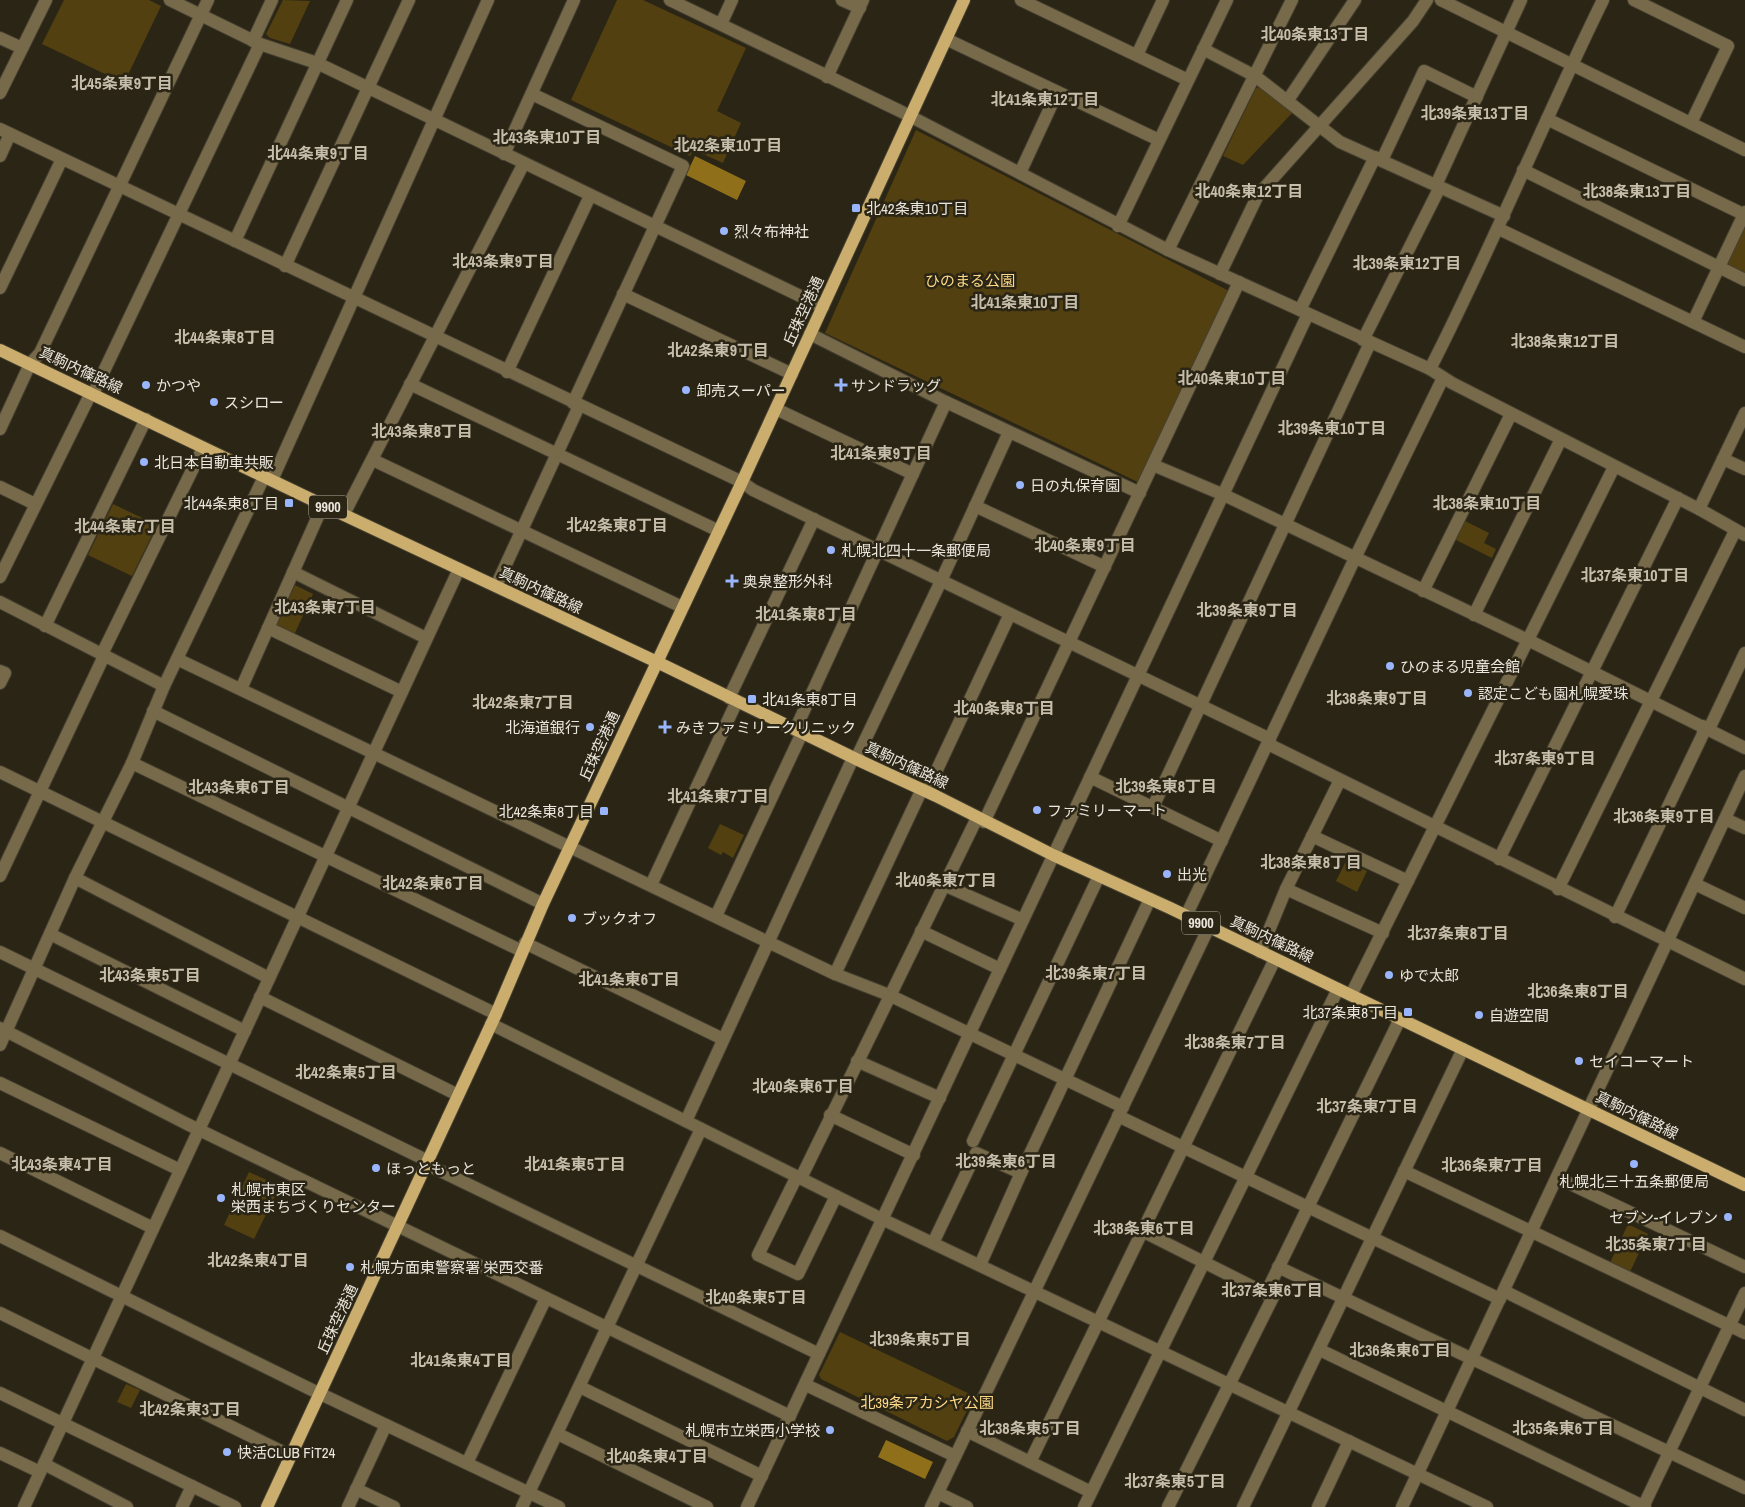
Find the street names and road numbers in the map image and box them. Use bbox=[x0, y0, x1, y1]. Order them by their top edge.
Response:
street label: 丘珠空港通 bbox=[778, 273, 828, 349]
street label: 真駒内篠路線 bbox=[36, 341, 126, 399]
road number: 9900 bbox=[309, 496, 347, 518]
street label: 真駒内篠路線 bbox=[496, 561, 586, 619]
street label: 丘珠空港通 bbox=[574, 708, 624, 784]
street label: 真駒内篠路線 bbox=[862, 736, 952, 794]
street label: 真駒内篠路線 bbox=[1227, 910, 1317, 968]
road number: 9900 bbox=[1182, 911, 1220, 934]
street label: 真駒内篠路線 bbox=[1592, 1086, 1682, 1144]
street label: 丘珠空港通 bbox=[312, 1281, 362, 1357]

